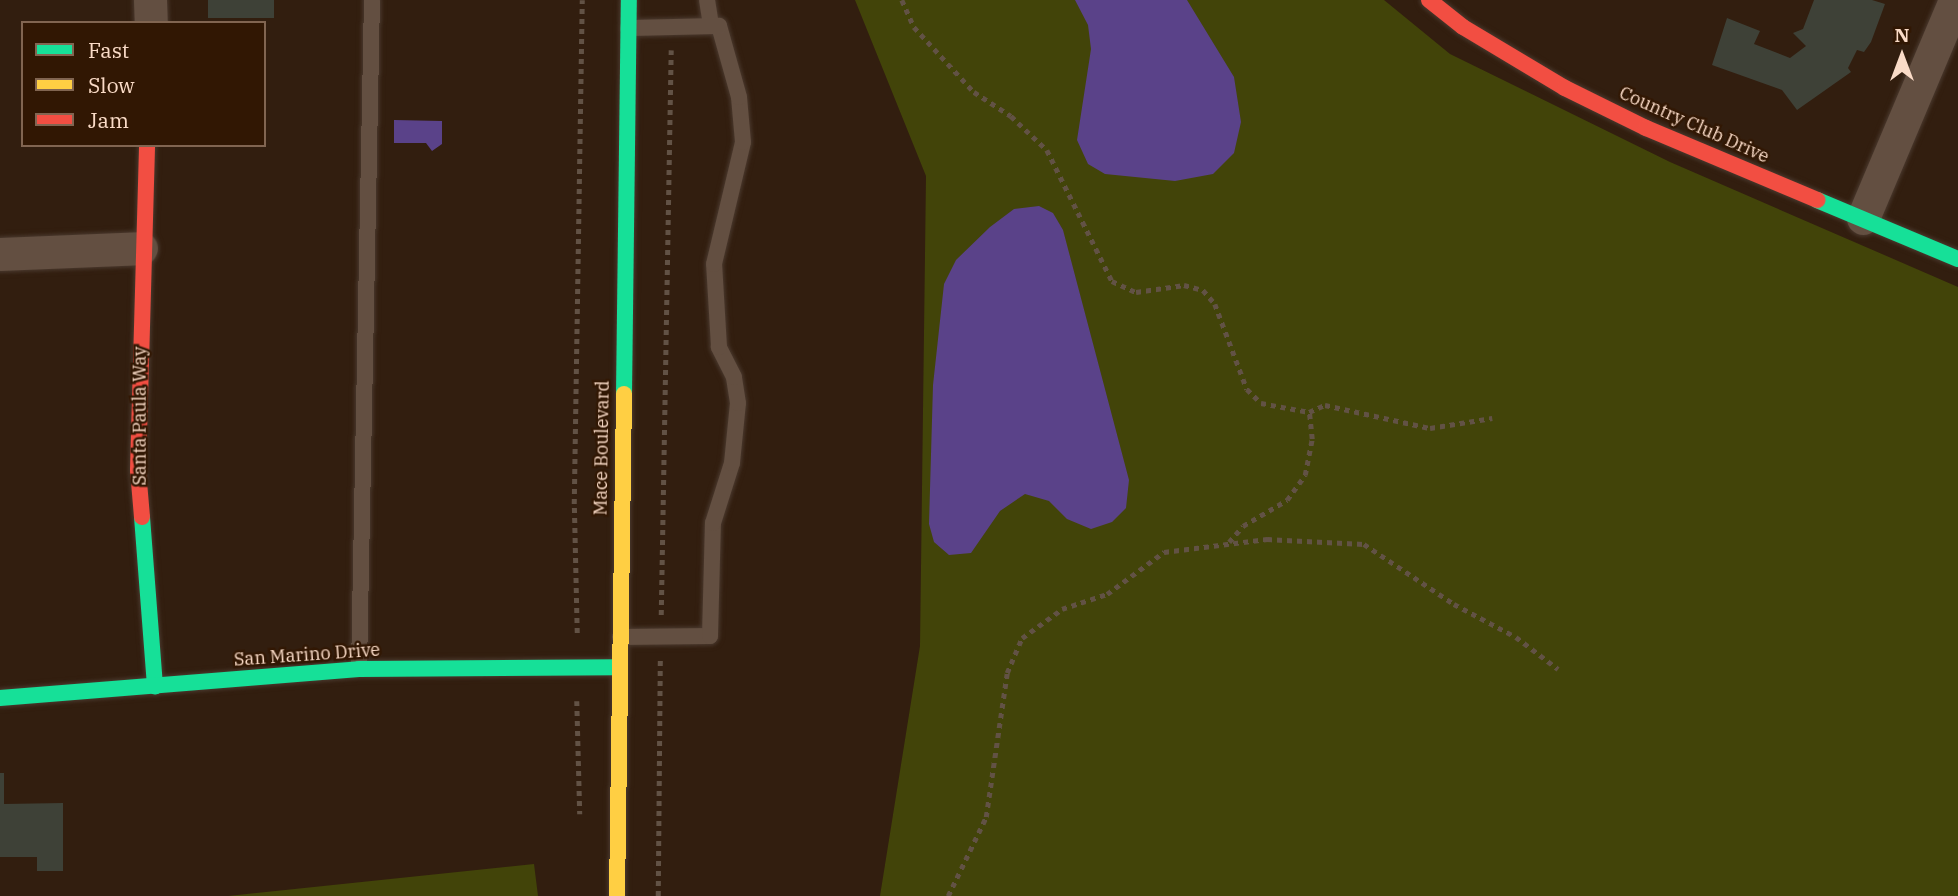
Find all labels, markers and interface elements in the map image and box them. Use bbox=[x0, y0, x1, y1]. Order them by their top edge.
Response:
legend bbox=[21, 21, 266, 147]
north arrow bbox=[1867, 21, 1937, 91]
text: N bbox=[1894, 23, 1910, 47]
text: Fast bbox=[88, 36, 129, 64]
text: Slow bbox=[88, 71, 135, 99]
street label: Country Club Drive bbox=[1616, 82, 1772, 168]
text: Jam bbox=[88, 106, 129, 134]
street label: Santa Paula Way bbox=[129, 346, 151, 486]
street label: Mace Boulevard bbox=[590, 380, 614, 516]
street label: San Marino Drive bbox=[233, 639, 381, 671]

